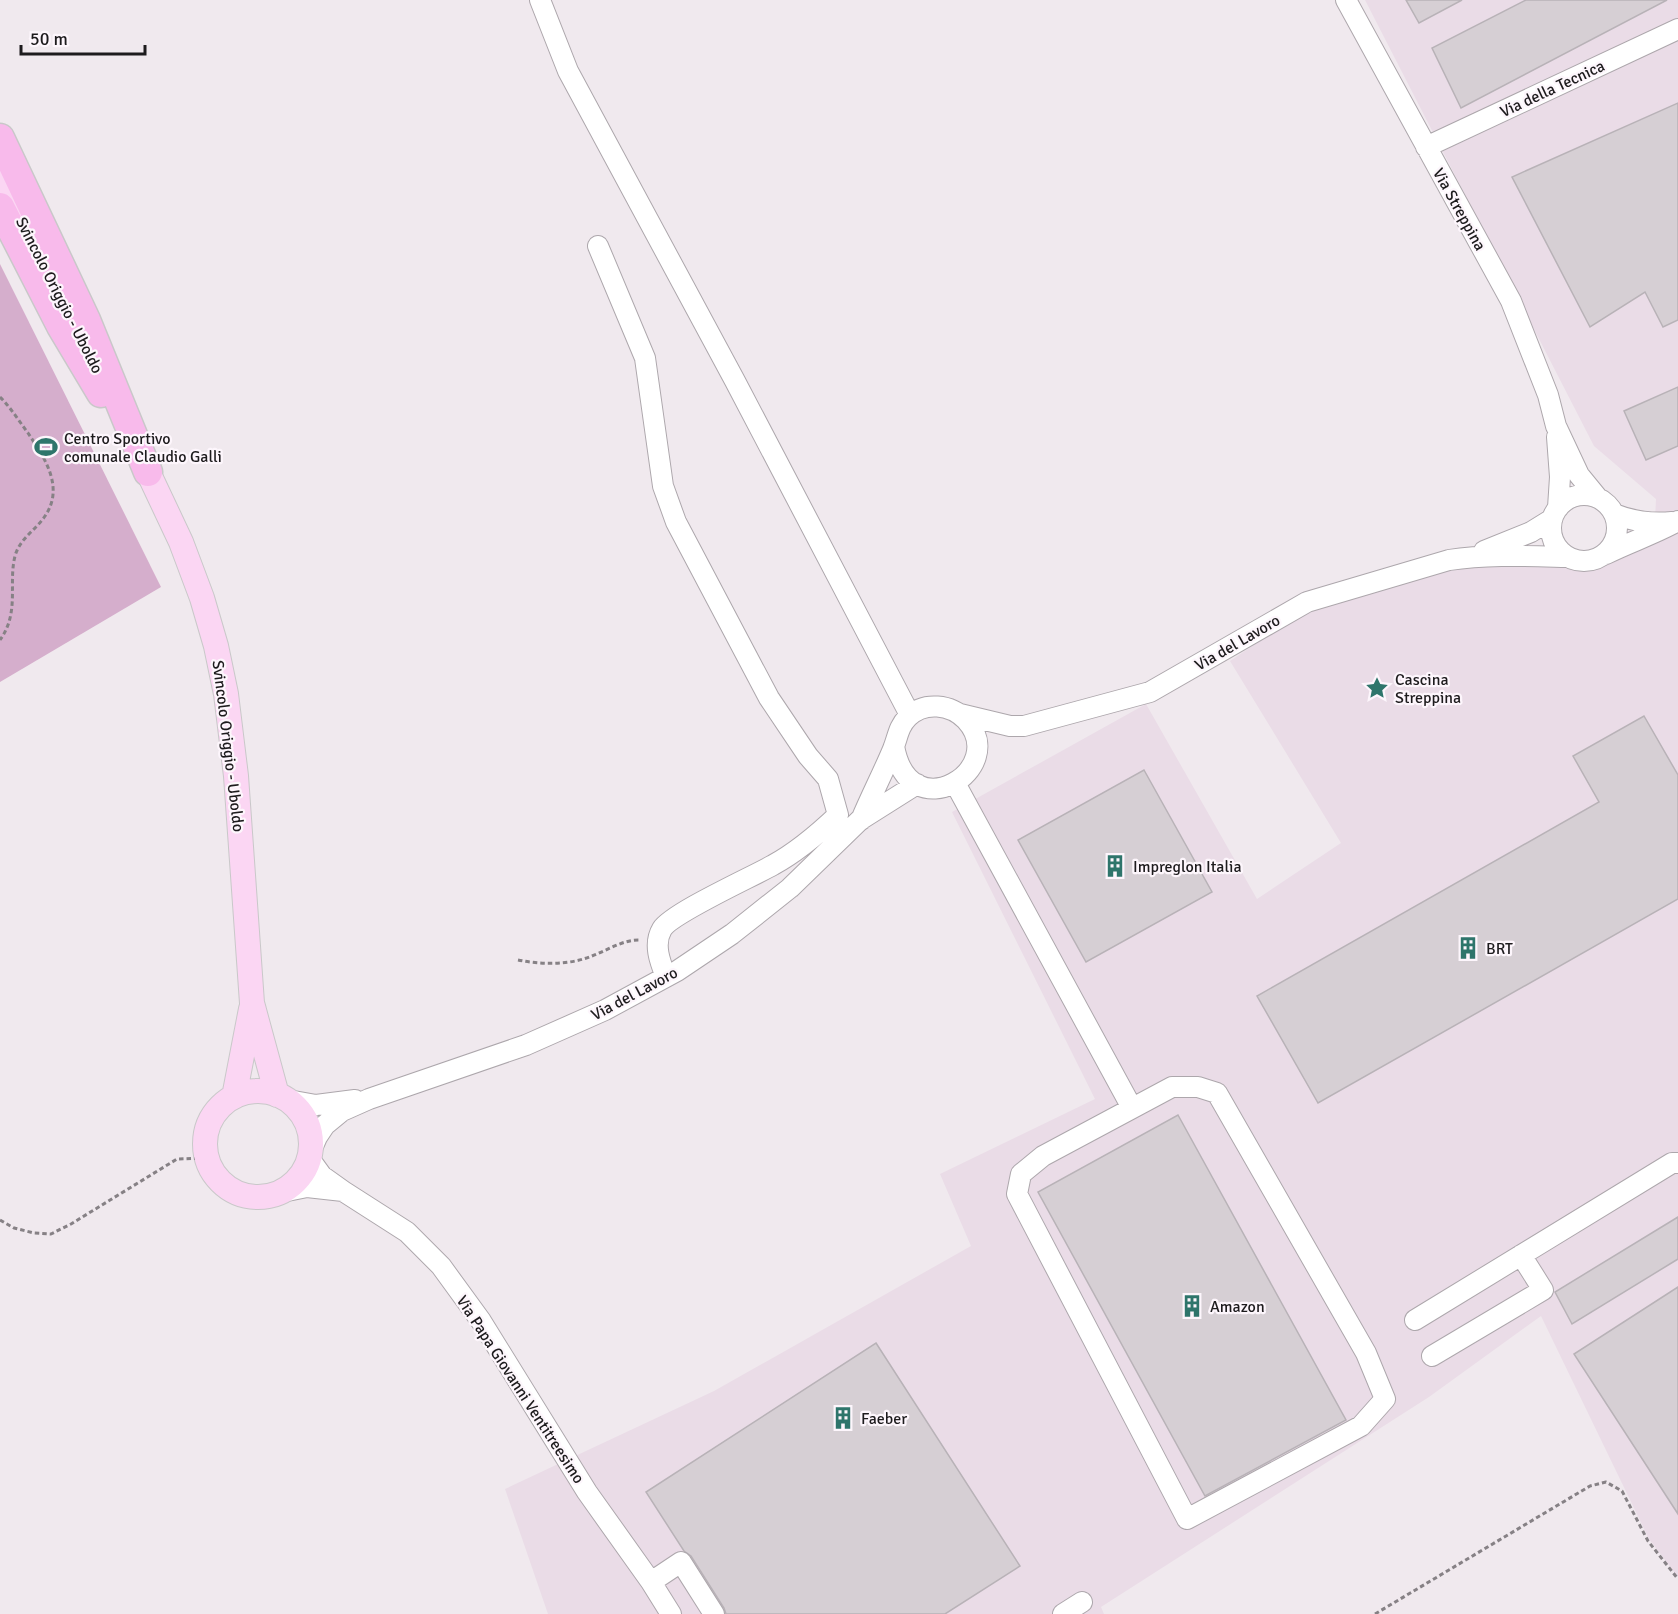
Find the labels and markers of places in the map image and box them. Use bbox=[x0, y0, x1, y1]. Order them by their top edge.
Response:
place label: Centro Sportivo comunale Claudio Galli bbox=[64, 429, 222, 467]
sports icon: Centro Sportivo comunale Claudio Galli bbox=[33, 434, 59, 460]
place label: Cascina Streppina bbox=[1395, 670, 1461, 708]
place icon: Cascina Streppina bbox=[1364, 675, 1390, 701]
building icon: Impreglon Italia bbox=[1102, 853, 1128, 879]
place label: Impreglon Italia bbox=[1133, 857, 1242, 877]
building icon: BRT bbox=[1455, 935, 1481, 961]
place label: BRT bbox=[1486, 939, 1513, 959]
building icon: Amazon bbox=[1179, 1293, 1205, 1319]
place label: Amazon bbox=[1210, 1297, 1265, 1317]
building icon: Faeber bbox=[830, 1405, 856, 1431]
place label: Faeber bbox=[861, 1409, 907, 1429]

